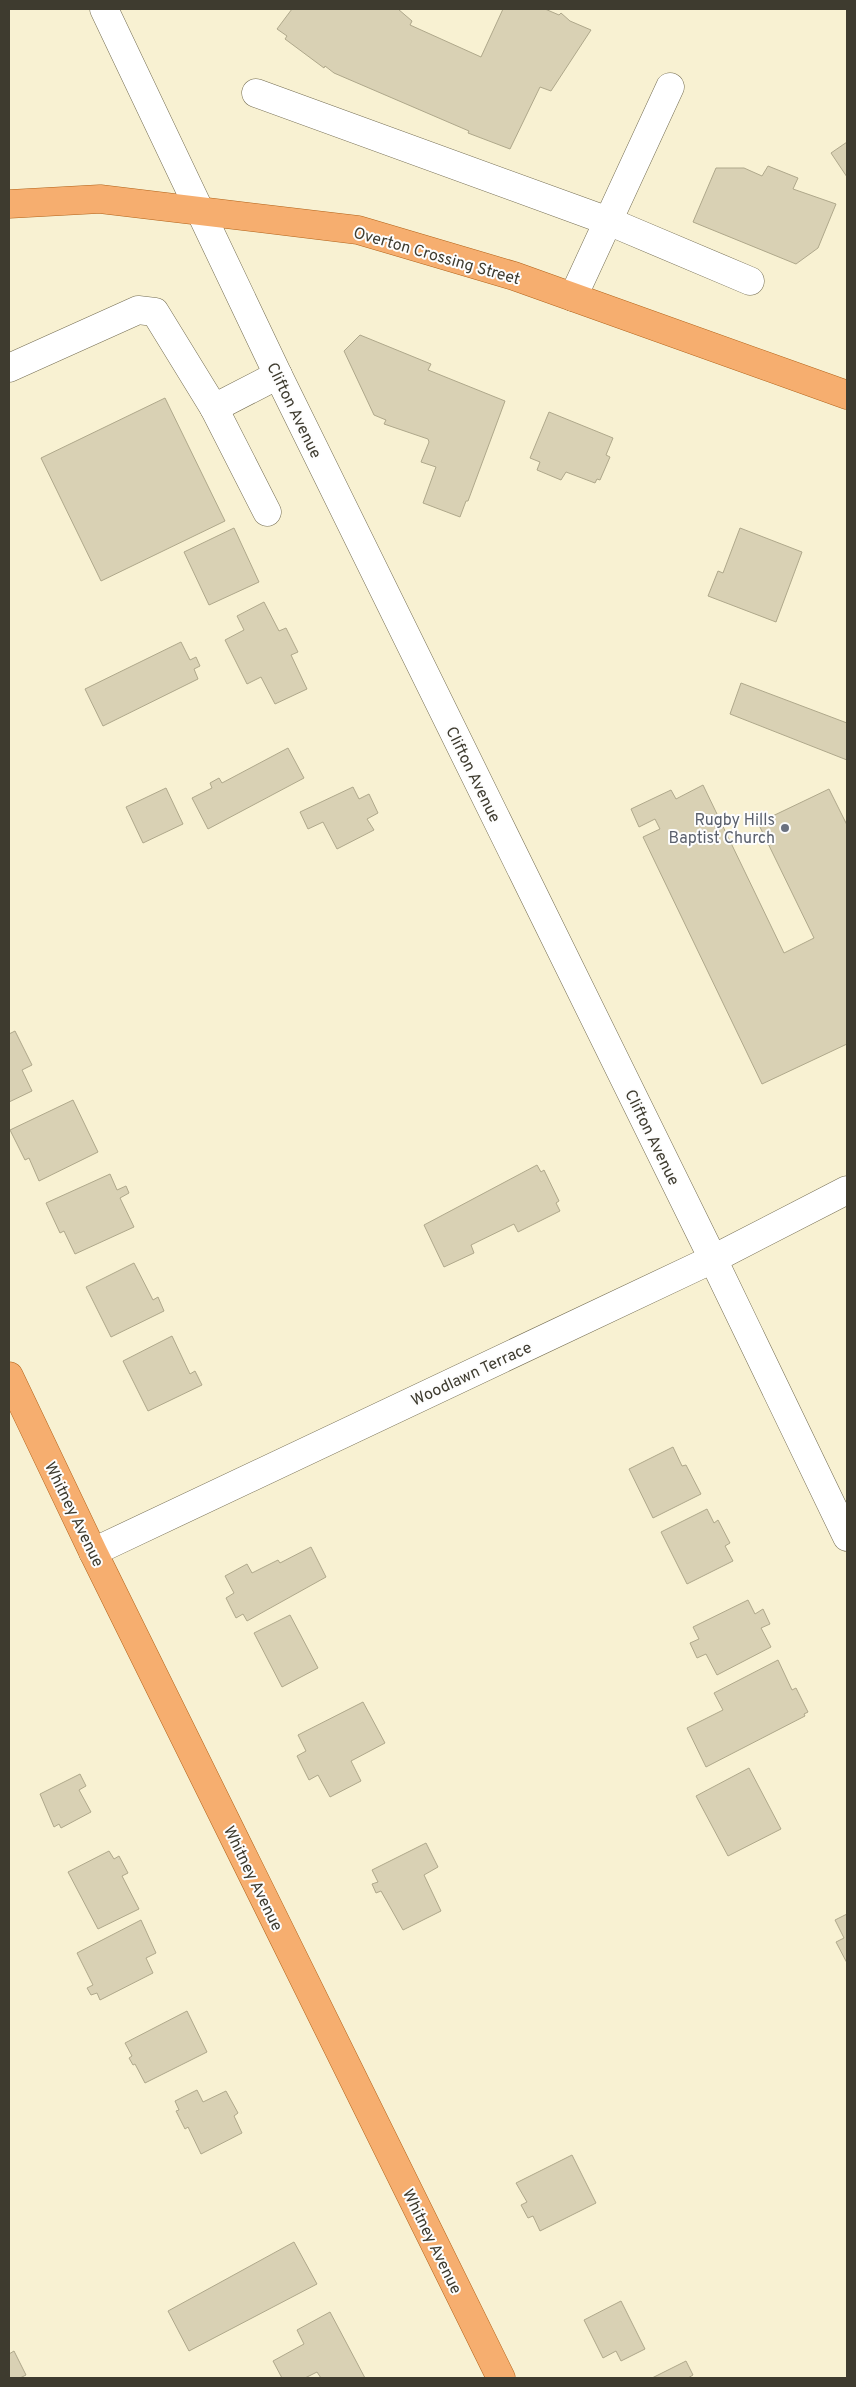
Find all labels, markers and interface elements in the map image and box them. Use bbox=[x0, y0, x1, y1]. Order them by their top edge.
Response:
street label: Overton Crossing Street bbox=[351, 224, 522, 290]
street label: Clifton Avenue bbox=[261, 360, 325, 462]
street label: Clifton Avenue bbox=[440, 724, 504, 826]
place label: Rugby Hills Baptist Church bbox=[669, 811, 775, 849]
marker: Rugby Hills Baptist Church bbox=[779, 822, 791, 834]
street label: Clifton Avenue bbox=[619, 1087, 683, 1189]
street label: Woodlawn Terrace bbox=[408, 1338, 535, 1411]
street label: Whitney Avenue bbox=[39, 1459, 107, 1571]
street label: Whitney Avenue bbox=[218, 1823, 286, 1935]
street label: Whitney Avenue bbox=[397, 2186, 465, 2298]

